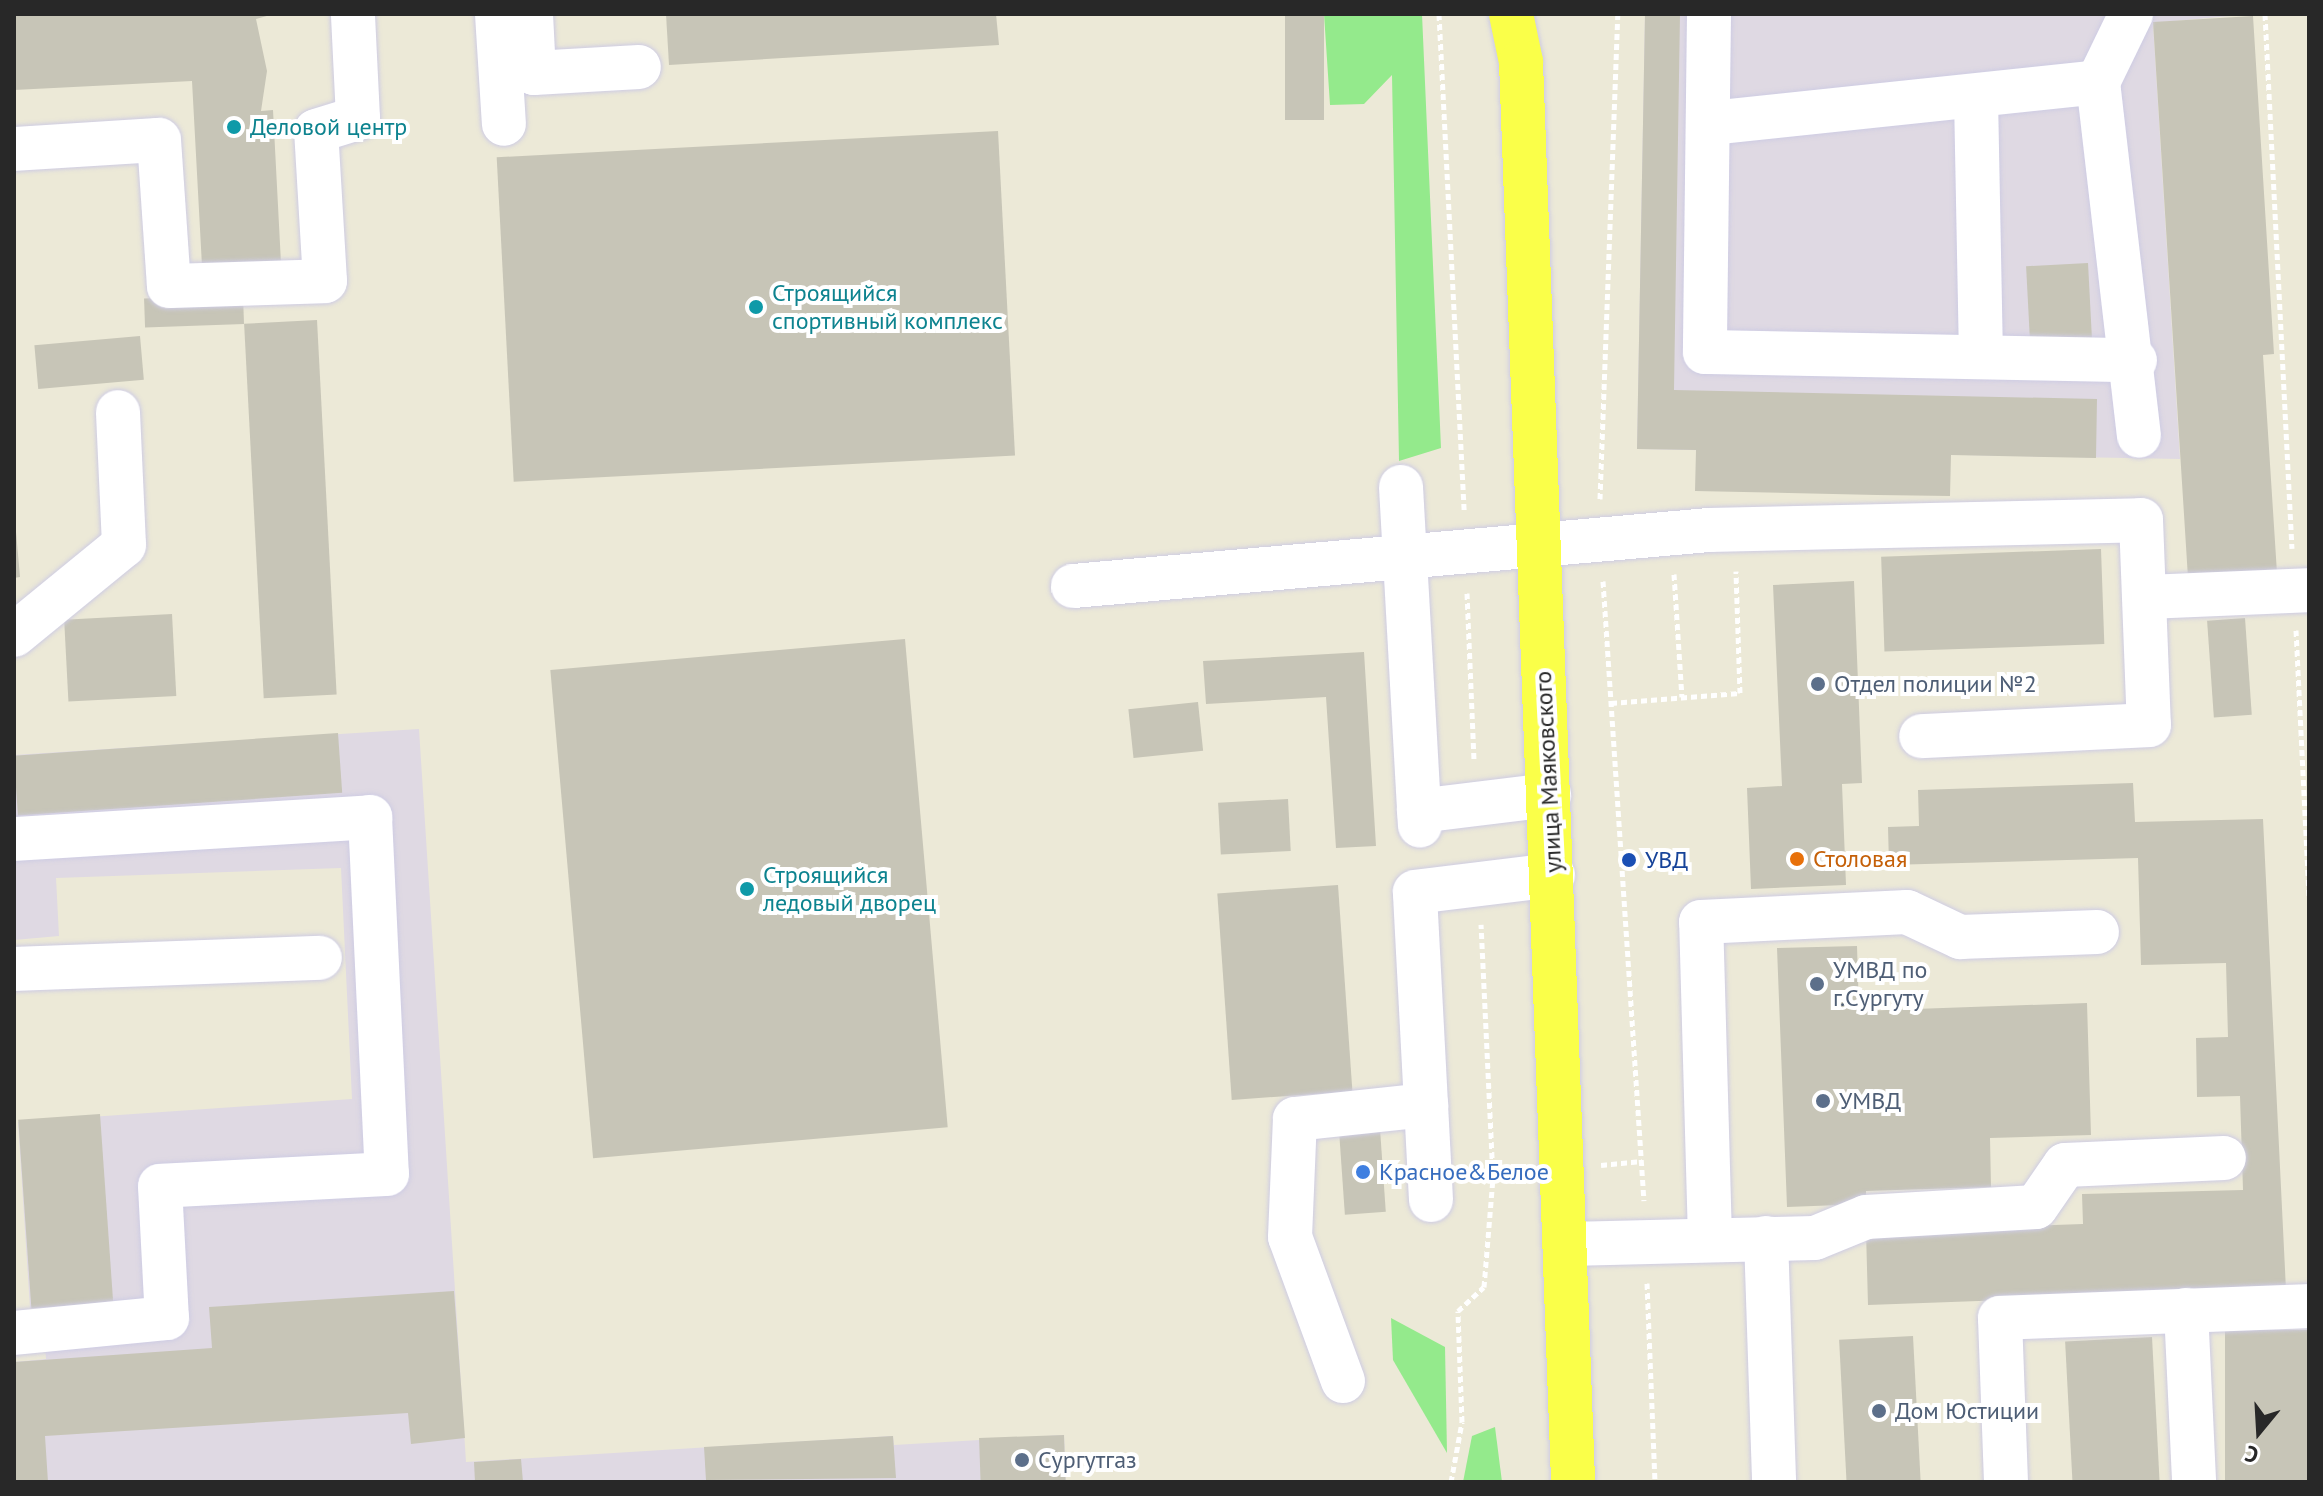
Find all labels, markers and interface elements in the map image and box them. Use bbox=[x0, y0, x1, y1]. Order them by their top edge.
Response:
place label: Деловой центр bbox=[250, 113, 407, 141]
marker: Деловой центр bbox=[225, 118, 243, 136]
place label: Строящийся спортивный комплекс bbox=[772, 279, 1003, 335]
marker: Строящийся спортивный комплекс bbox=[747, 298, 765, 316]
street label: улица Маяковского bbox=[1528, 670, 1568, 874]
place label: Отдел полиции №2 bbox=[1834, 670, 2037, 698]
marker: Отдел полиции №2 bbox=[1809, 675, 1827, 693]
place label: Столовая bbox=[1813, 845, 1907, 873]
place label: УВД bbox=[1645, 846, 1688, 874]
marker: Столовая bbox=[1788, 850, 1806, 868]
marker: УВД bbox=[1620, 851, 1638, 869]
place label: Строящийся ледовый дворец bbox=[763, 861, 936, 917]
marker: Строящийся ледовый дворец bbox=[738, 880, 756, 898]
place label: УМВД по г.Сургуту bbox=[1833, 956, 1927, 1012]
marker: УМВД по г.Сургуту bbox=[1808, 975, 1826, 993]
place label: УМВД bbox=[1839, 1087, 1901, 1115]
marker: УМВД bbox=[1814, 1092, 1832, 1110]
place label: Красное&Белое bbox=[1379, 1158, 1549, 1186]
marker: Красное&Белое bbox=[1354, 1163, 1372, 1181]
north arrow bbox=[2219, 1392, 2299, 1472]
place label: Дом Юстиции bbox=[1895, 1397, 2039, 1425]
marker: Дом Юстиции bbox=[1870, 1402, 1888, 1420]
text: С bbox=[2241, 1440, 2262, 1470]
place label: Сургутгаз bbox=[1038, 1446, 1137, 1474]
marker: Сургутгаз bbox=[1013, 1451, 1031, 1469]

